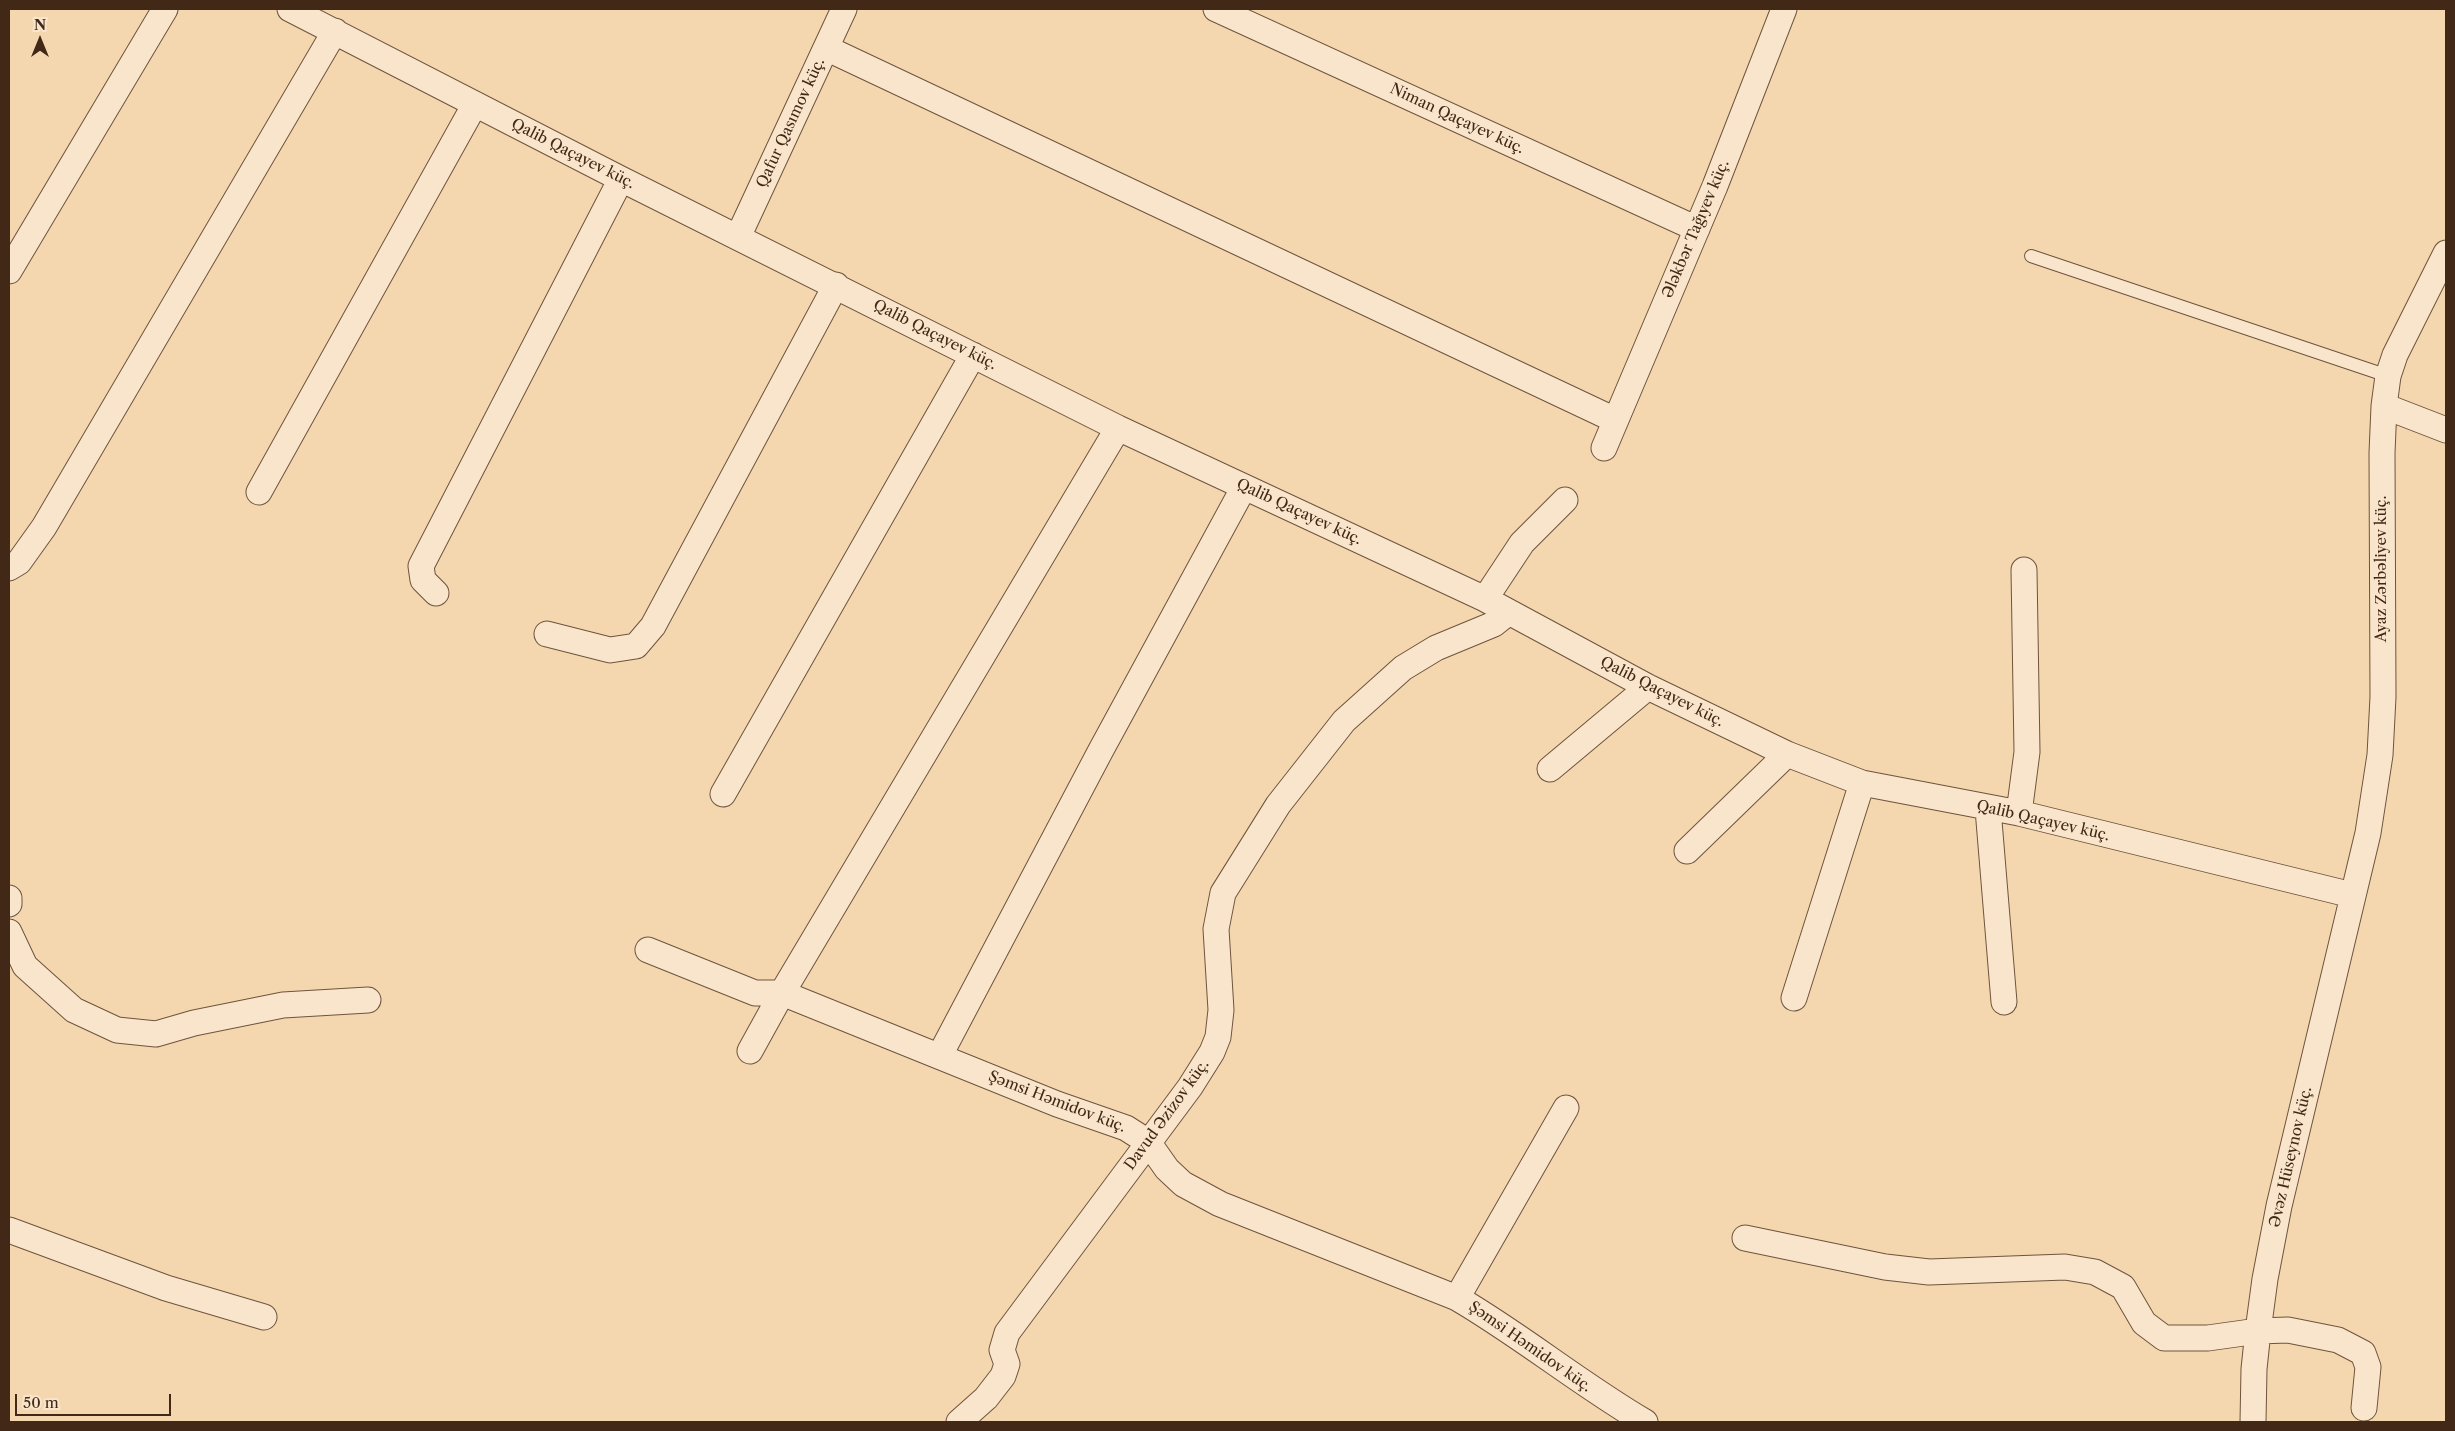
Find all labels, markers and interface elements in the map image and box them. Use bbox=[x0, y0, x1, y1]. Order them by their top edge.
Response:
north arrow bbox=[15, 15, 65, 65]
text: N bbox=[34, 16, 46, 34]
street label: Qafur Qasımov küç. bbox=[753, 55, 829, 191]
street label: Niman Qaçayev küç. bbox=[1387, 80, 1527, 158]
street label: Qalib Qaçayev küç. bbox=[508, 115, 638, 193]
street label: Ələkbər Tağıyev küç. bbox=[1659, 157, 1733, 301]
street label: Qalib Qaçayev küç. bbox=[870, 296, 1000, 374]
street label: Qalib Qaçayev küç. bbox=[1233, 475, 1365, 549]
street label: Ayaz Zərbəliyev küç. bbox=[2373, 496, 2391, 642]
street label: Qalib Qaçayev küç. bbox=[1597, 653, 1727, 731]
street label: Qalib Qaçayev küç. bbox=[1975, 797, 2111, 845]
street label: Davud Əzizov küç. bbox=[1121, 1056, 1213, 1174]
street label: Şəmsi Həmidov küç. bbox=[986, 1067, 1128, 1137]
street label: Əvəz Hüseynov küç. bbox=[2266, 1085, 2316, 1229]
street label: Şəmsi Həmidov küç. bbox=[1465, 1298, 1595, 1396]
scale bar bbox=[18, 1384, 174, 1416]
text: 50 m bbox=[23, 1393, 59, 1412]

